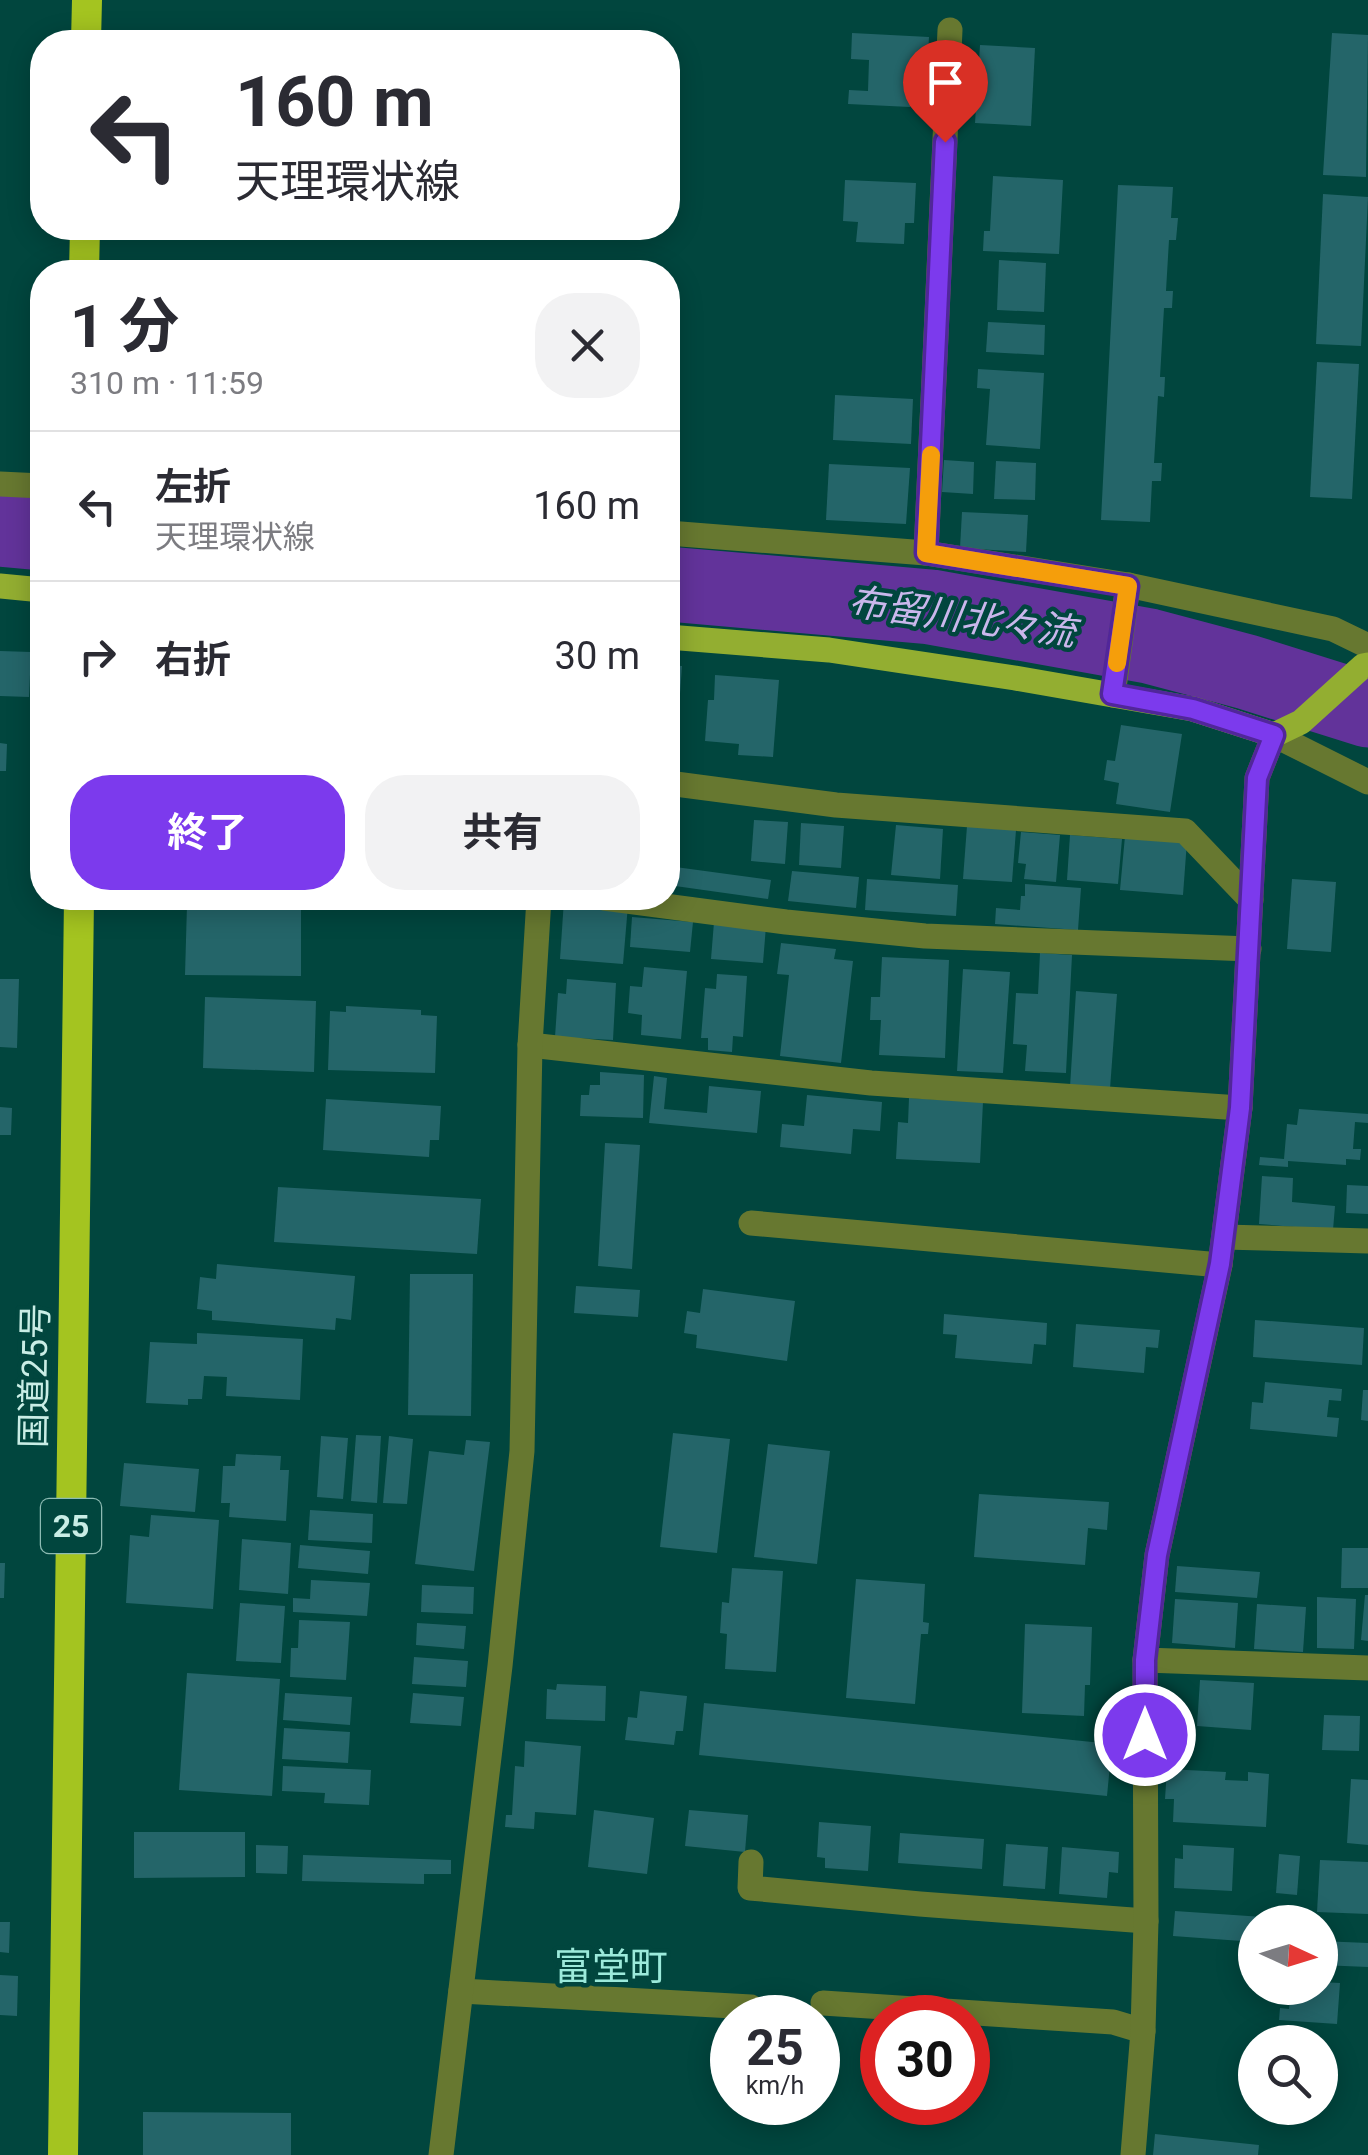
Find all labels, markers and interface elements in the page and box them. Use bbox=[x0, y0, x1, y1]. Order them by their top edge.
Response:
pin bbox=[903, 40, 988, 143]
icon: arrive bbox=[918, 55, 973, 110]
text: 160 m bbox=[235, 61, 434, 143]
icon: left bbox=[70, 70, 200, 200]
text: 天理環状線 bbox=[235, 155, 460, 208]
text: 1 分 bbox=[70, 291, 179, 362]
button: close bbox=[535, 293, 640, 398]
text: 310 m · 11:59 bbox=[70, 364, 264, 402]
text: 左折 bbox=[155, 465, 231, 509]
icon: left bbox=[70, 479, 125, 534]
text: 160 m bbox=[533, 484, 640, 528]
text: 天理環状線 bbox=[155, 518, 315, 556]
water label: 布留川北々流 bbox=[846, 579, 1083, 655]
icon: right bbox=[70, 629, 125, 684]
text: 30 m bbox=[555, 634, 640, 678]
text: 右折 bbox=[155, 638, 231, 682]
button: 終了 bbox=[70, 775, 345, 890]
button: 共有 bbox=[365, 775, 640, 890]
street label: 国道25号 bbox=[13, 1303, 57, 1449]
road number: 25 bbox=[41, 1499, 101, 1553]
position arrow bbox=[1093, 1683, 1197, 1787]
north arrow bbox=[1238, 1905, 1338, 2005]
map controls bbox=[1238, 1905, 1338, 2125]
district label: 富堂町 bbox=[554, 1945, 668, 1989]
speed limit sign: 30 bbox=[860, 1995, 990, 2125]
text: 25 bbox=[746, 2019, 804, 2077]
button: search bbox=[1238, 2025, 1338, 2125]
text: km/h bbox=[746, 2071, 804, 2100]

